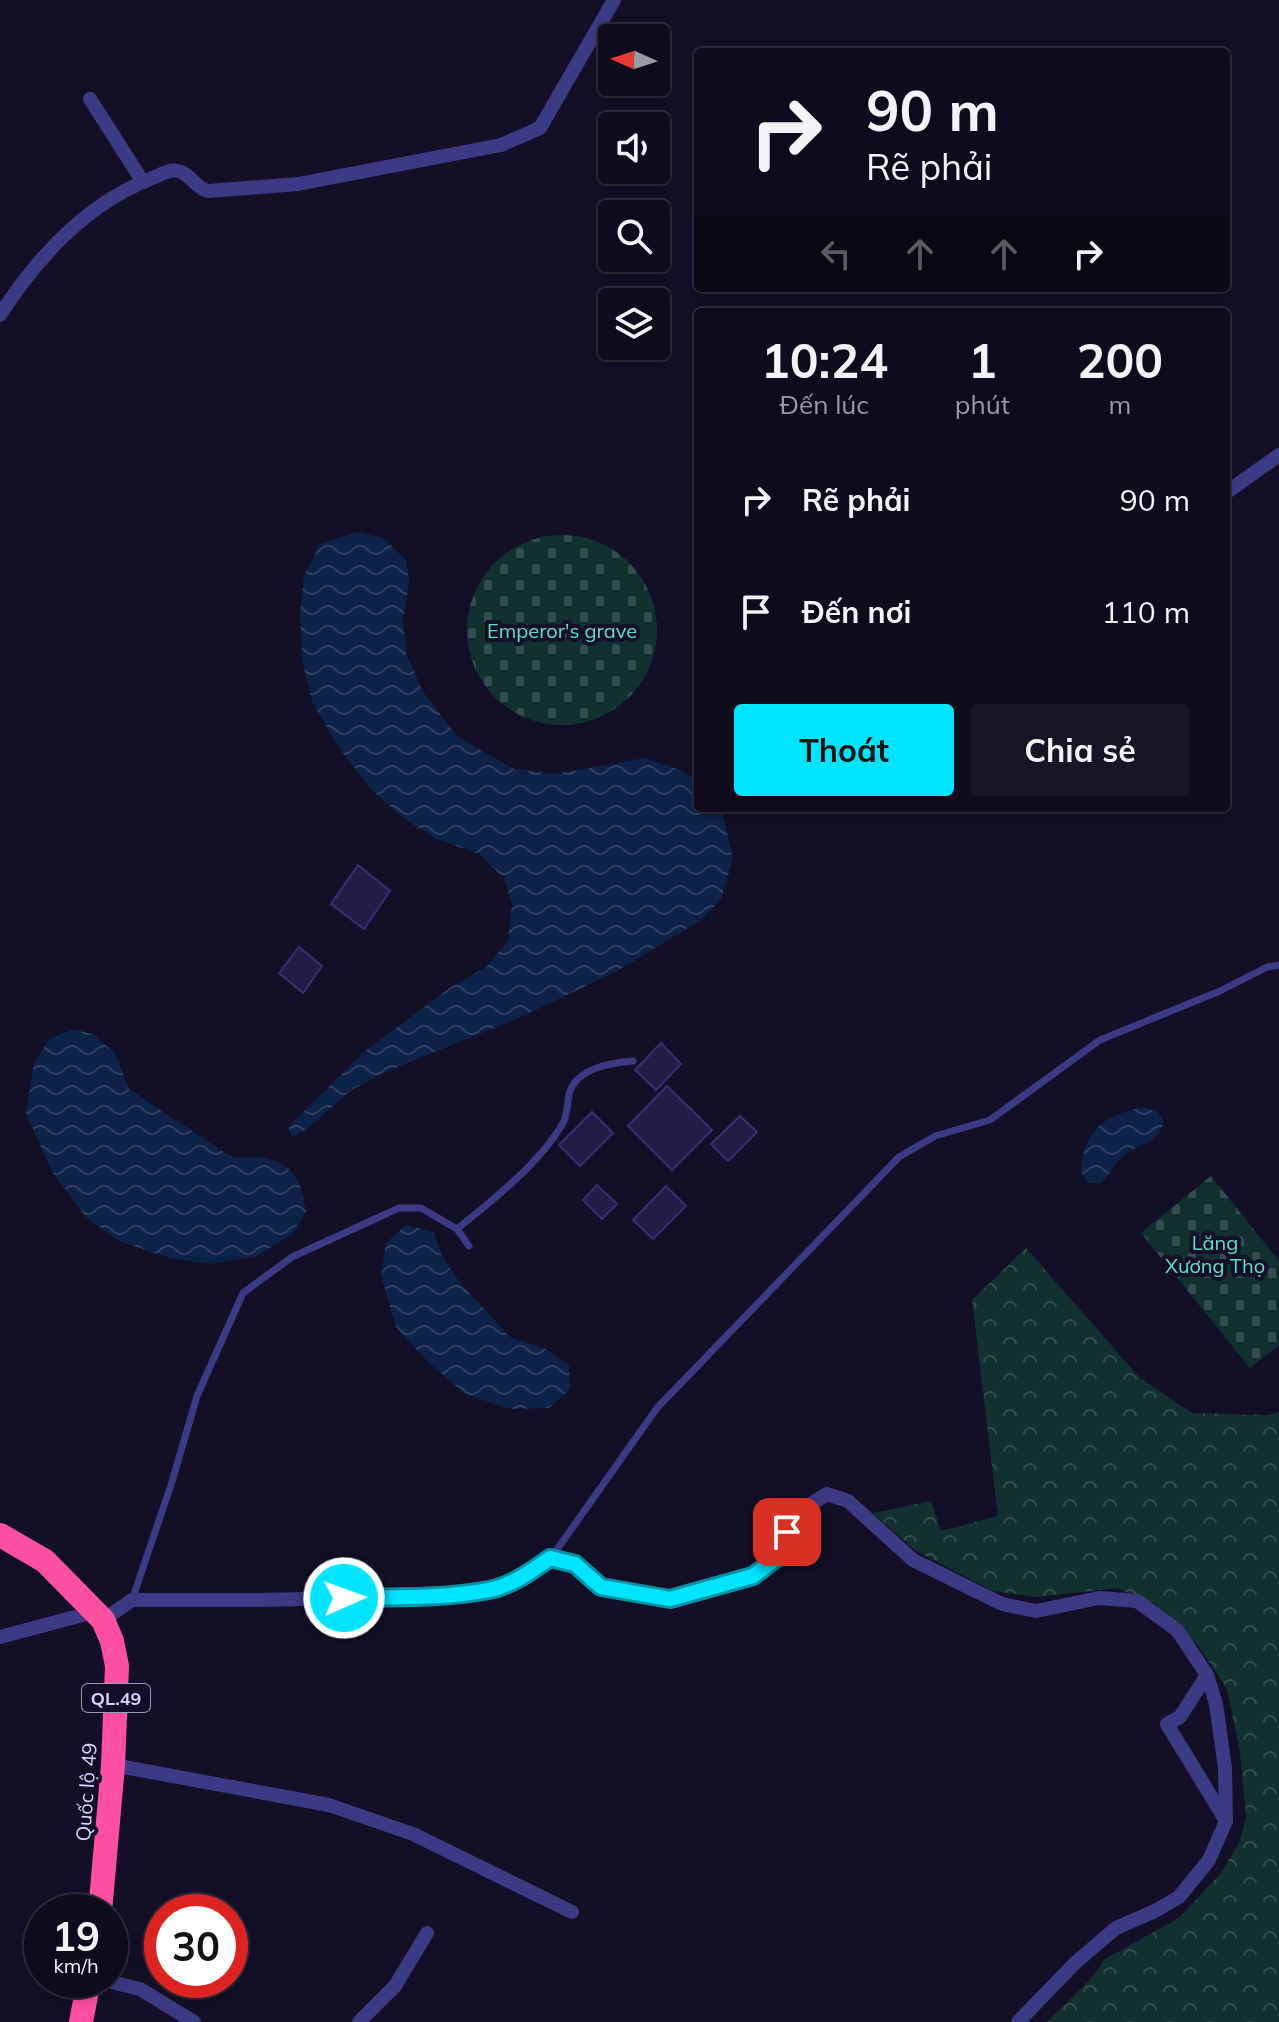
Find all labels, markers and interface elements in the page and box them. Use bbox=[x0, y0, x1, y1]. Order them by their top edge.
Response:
north arrow bbox=[598, 24, 670, 96]
map controls bbox=[598, 24, 670, 360]
text: 90 m bbox=[866, 75, 999, 145]
icon: right bbox=[734, 80, 838, 184]
button: sound bbox=[598, 112, 670, 184]
text: Rẽ phải bbox=[866, 144, 992, 189]
button: search bbox=[598, 200, 670, 272]
icon: left bbox=[814, 232, 858, 276]
icon: ahead bbox=[898, 232, 942, 276]
icon: ahead bbox=[982, 232, 1026, 276]
icon: right bbox=[1066, 232, 1110, 276]
button: layers bbox=[598, 288, 670, 360]
text: 10:24 bbox=[761, 330, 888, 390]
text: 1 bbox=[968, 330, 997, 390]
text: 200 bbox=[1077, 330, 1163, 390]
text: Đến lúc bbox=[780, 388, 869, 421]
text: phút bbox=[955, 388, 1010, 421]
text: m bbox=[1108, 388, 1131, 421]
icon: right bbox=[734, 478, 778, 522]
text: Rẽ phải bbox=[802, 481, 910, 519]
text: 90 m bbox=[1120, 481, 1190, 519]
icon: arrive bbox=[734, 590, 778, 634]
text: Đến nơi bbox=[802, 593, 911, 631]
text: 110 m bbox=[1102, 593, 1190, 631]
park label: Emperor's grave bbox=[487, 618, 637, 643]
button: Thoát bbox=[734, 704, 954, 796]
button: Chia sẻ bbox=[970, 704, 1190, 796]
park label: Lăng Xương Thọ bbox=[1165, 1230, 1265, 1278]
pin bbox=[753, 1498, 821, 1566]
icon: arrive bbox=[765, 1510, 809, 1554]
position arrow bbox=[302, 1556, 386, 1640]
road number: QL.49 bbox=[82, 1684, 150, 1712]
street label: Quốc lộ 49 bbox=[70, 1742, 102, 1842]
speed limit sign: 30 bbox=[144, 1894, 248, 1998]
text: 19 bbox=[52, 1911, 100, 1961]
text: km/h bbox=[53, 1953, 99, 1978]

